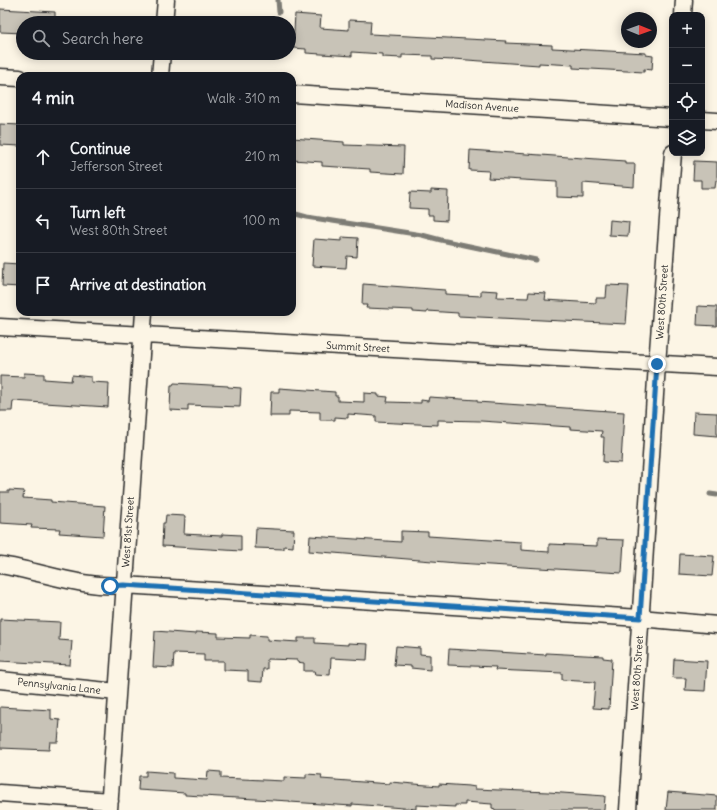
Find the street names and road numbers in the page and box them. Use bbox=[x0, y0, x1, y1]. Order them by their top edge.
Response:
street label: Madison Avenue bbox=[445, 97, 519, 115]
street label: West 80th Street bbox=[653, 264, 671, 340]
street label: Summit Street bbox=[326, 339, 391, 355]
street label: West 81st Street bbox=[119, 495, 137, 568]
street label: West 80th Street bbox=[628, 635, 646, 711]
street label: Pennsylvania Lane bbox=[17, 675, 101, 697]

